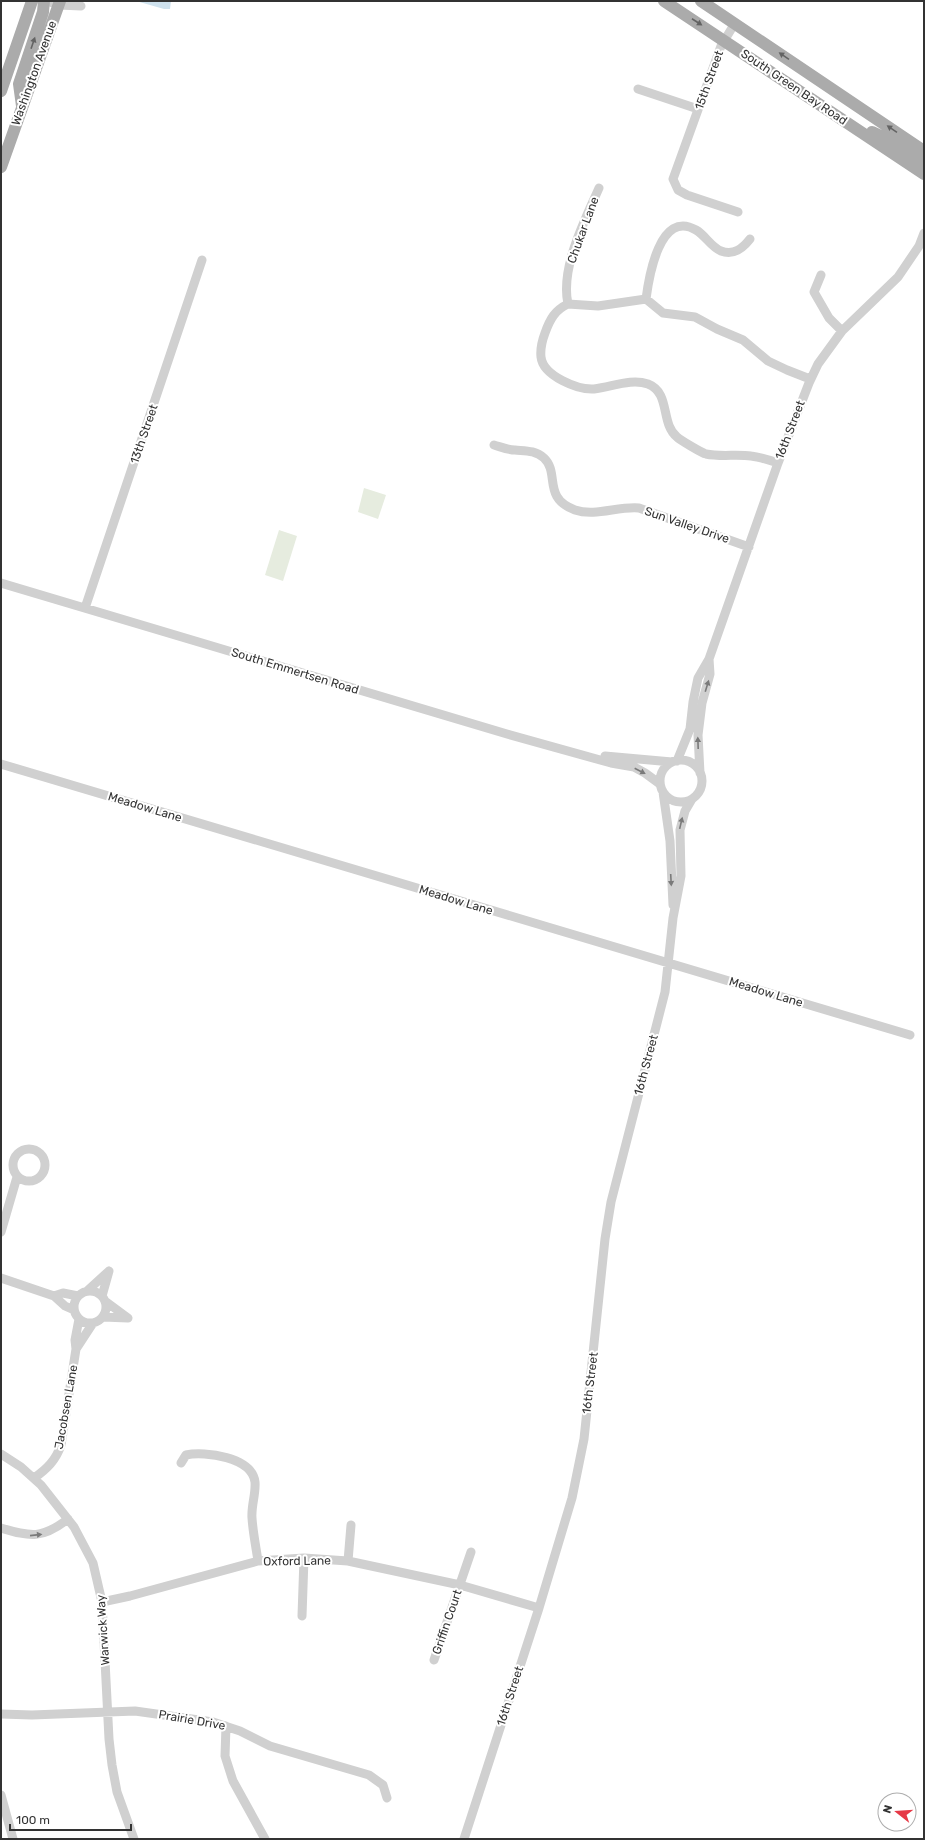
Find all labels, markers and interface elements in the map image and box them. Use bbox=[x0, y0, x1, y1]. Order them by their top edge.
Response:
one-way arrow bbox=[692, 18, 702, 26]
street label: Washington Avenue bbox=[9, 19, 60, 127]
one-way arrow bbox=[30, 37, 36, 49]
street label: South Green Bay Road bbox=[738, 46, 850, 128]
street label: 15th Street bbox=[692, 48, 726, 111]
one-way arrow bbox=[779, 52, 790, 60]
one-way arrow bbox=[887, 125, 897, 133]
street label: Chukar Lane bbox=[564, 195, 602, 265]
street label: 16th Street bbox=[772, 398, 808, 461]
street label: 13th Street bbox=[127, 402, 161, 466]
street label: Sun Valley Drive bbox=[643, 504, 732, 546]
street label: South Emmertsen Road bbox=[230, 645, 360, 697]
one-way arrow bbox=[704, 680, 710, 692]
one-way arrow bbox=[695, 737, 702, 749]
one-way arrow bbox=[634, 767, 646, 774]
street label: Meadow Lane bbox=[106, 789, 184, 825]
one-way arrow bbox=[679, 817, 685, 830]
one-way arrow bbox=[668, 874, 674, 887]
street label: Meadow Lane bbox=[417, 882, 495, 918]
street label: Meadow Lane bbox=[727, 974, 805, 1010]
street label: 16th Street bbox=[631, 1033, 661, 1097]
street label: 16th Street bbox=[579, 1351, 601, 1415]
street label: Jacobsen Lane bbox=[52, 1364, 80, 1450]
one-way arrow bbox=[30, 1532, 42, 1538]
street label: Oxford Lane bbox=[263, 1553, 331, 1569]
street label: Griffin Court bbox=[429, 1588, 465, 1656]
street label: Warwick Way bbox=[94, 1594, 112, 1666]
street label: 16th Street bbox=[494, 1664, 526, 1728]
street label: Prairie Drive bbox=[157, 1707, 227, 1733]
north arrow bbox=[877, 1792, 917, 1832]
text: N bbox=[881, 1803, 895, 1815]
scale bar bbox=[10, 1806, 131, 1832]
text: 100 m bbox=[16, 1813, 50, 1827]

